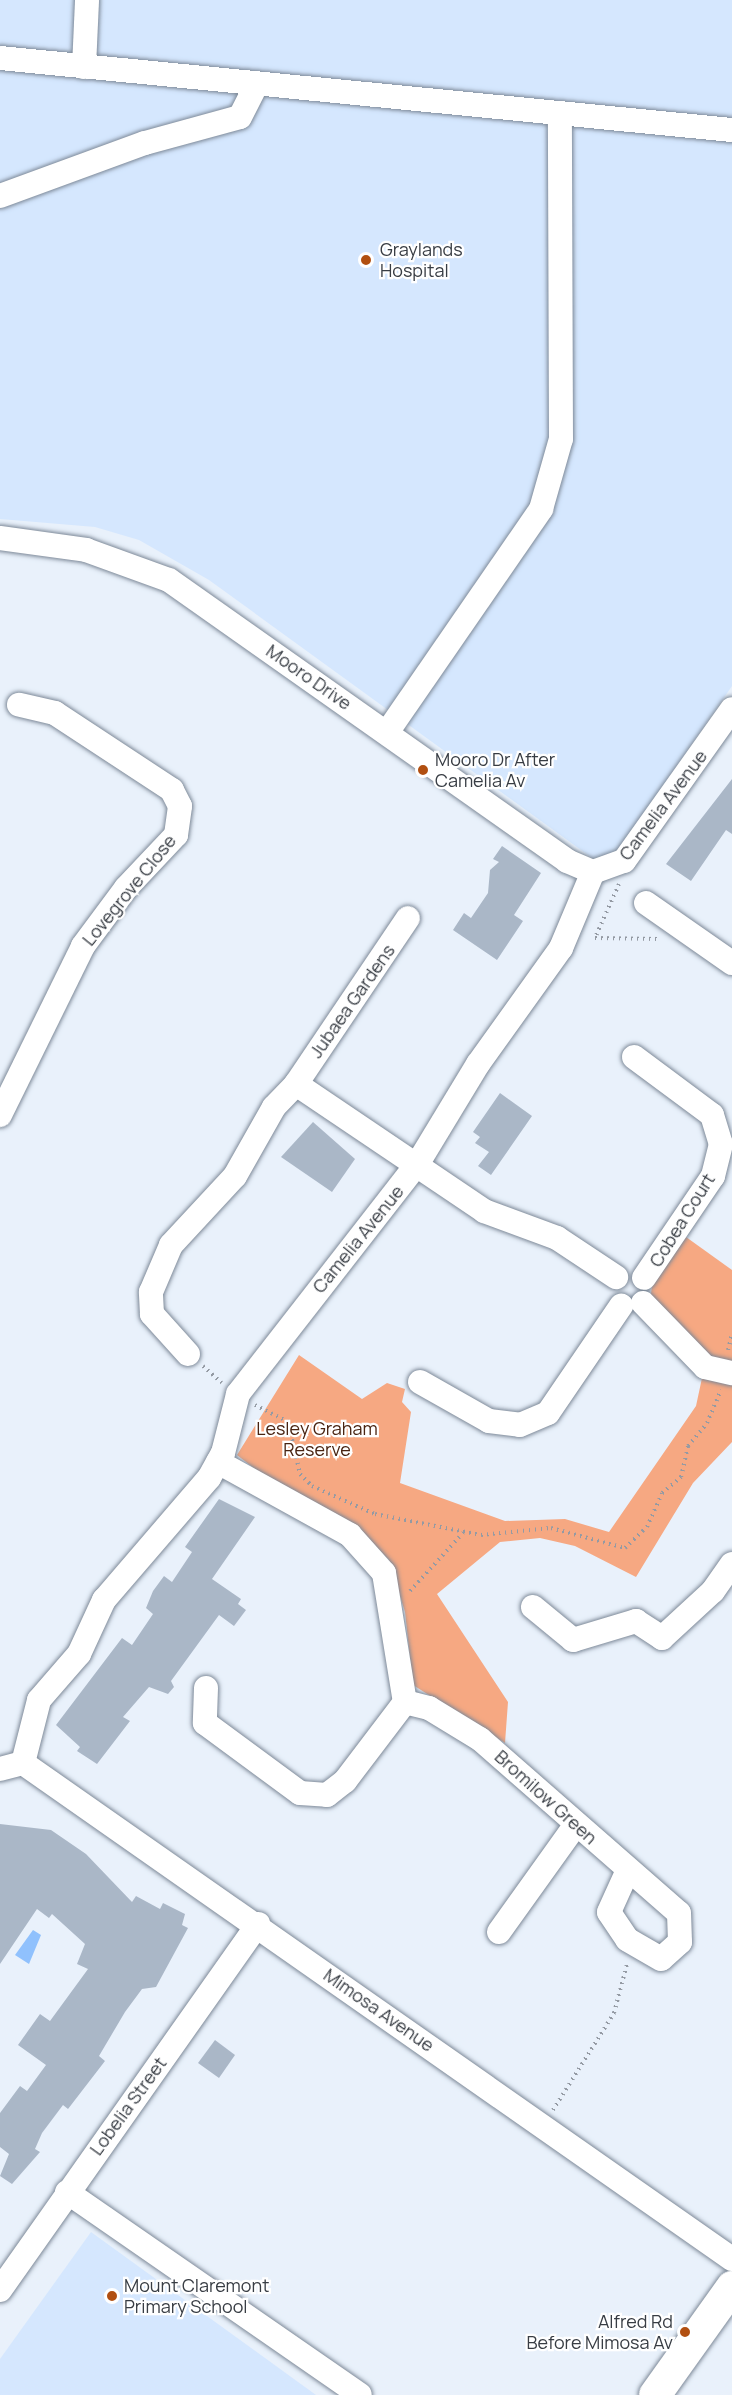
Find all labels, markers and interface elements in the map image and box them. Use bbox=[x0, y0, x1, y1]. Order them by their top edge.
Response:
place label: Graylands Hospital bbox=[380, 239, 463, 282]
marker: Graylands Hospital bbox=[357, 251, 375, 269]
street label: Mooro Drive bbox=[262, 640, 356, 714]
street label: Camelia Avenue bbox=[615, 746, 711, 864]
place label: Mooro Dr After Camelia Av bbox=[435, 749, 555, 792]
marker: Mooro Dr After Camelia Av bbox=[416, 763, 430, 777]
street label: Lovegrove Close bbox=[78, 830, 180, 950]
street label: Jubaea Gardens bbox=[305, 940, 399, 1062]
street label: Cobea Court bbox=[645, 1169, 719, 1271]
street label: Camelia Avenue bbox=[308, 1181, 408, 1297]
park label: Lesley Graham Reserve bbox=[256, 1418, 378, 1460]
street label: Bromilow Green bbox=[491, 1746, 601, 1848]
street label: Mimosa Avenue bbox=[320, 1964, 438, 2056]
street label: Lobelia Street bbox=[85, 2053, 171, 2159]
place label: Mount Claremont Primary School bbox=[124, 2275, 269, 2318]
marker: Mount Claremont Primary School bbox=[105, 2289, 119, 2303]
place label: Alfred Rd Before Mimosa Av bbox=[526, 2311, 673, 2354]
marker: Alfred Rd Before Mimosa Av bbox=[678, 2325, 692, 2339]

